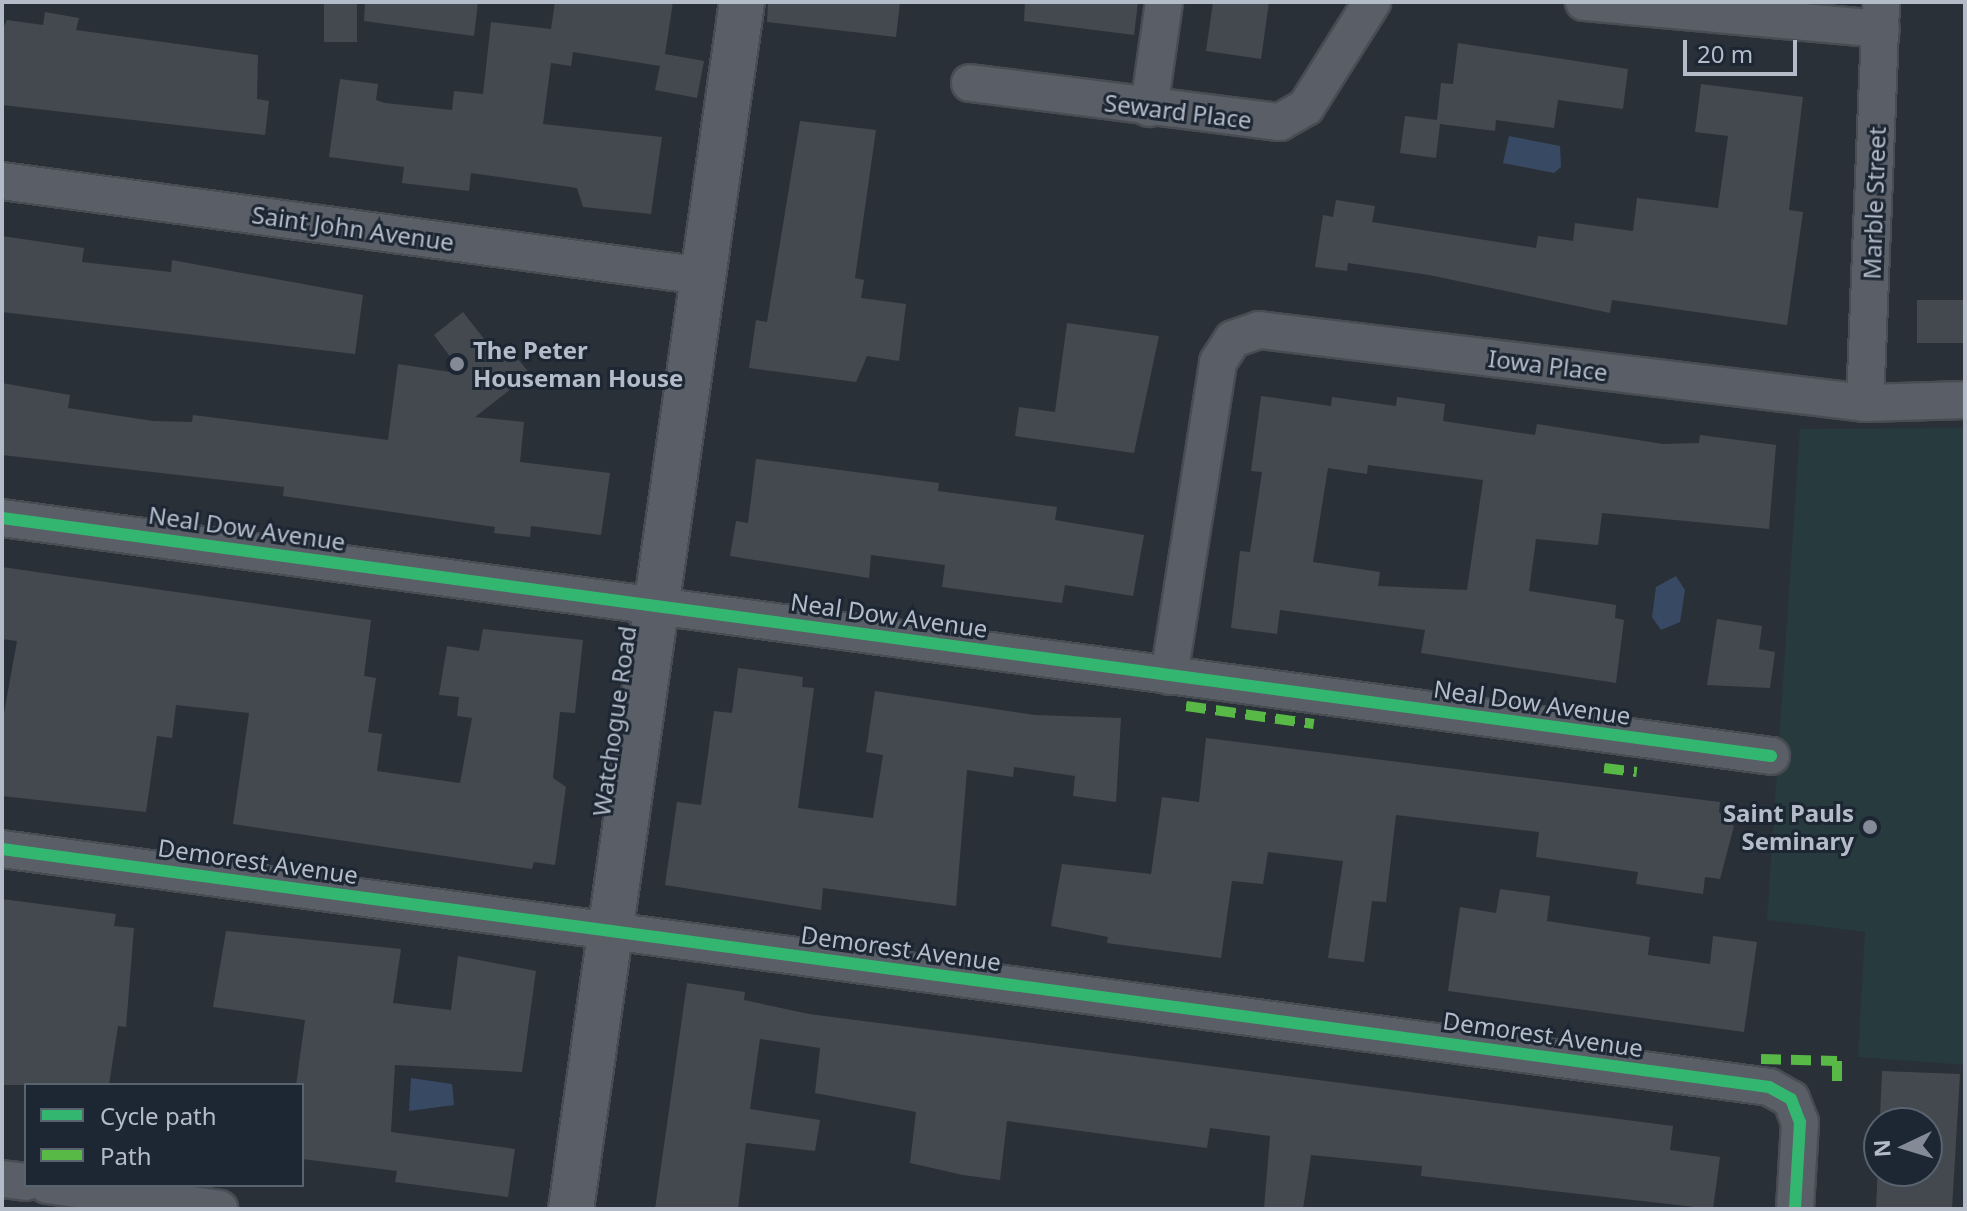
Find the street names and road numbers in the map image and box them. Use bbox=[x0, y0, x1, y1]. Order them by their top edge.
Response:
street label: Seward Place bbox=[1103, 88, 1253, 134]
street label: Marble Street bbox=[1857, 126, 1891, 280]
street label: Saint John Avenue bbox=[250, 200, 456, 256]
street label: Iowa Place bbox=[1487, 343, 1609, 387]
street label: Neal Dow Avenue bbox=[147, 500, 347, 556]
street label: Neal Dow Avenue bbox=[789, 587, 989, 643]
street label: Watchogue Road bbox=[586, 624, 642, 818]
street label: Neal Dow Avenue bbox=[1432, 674, 1632, 730]
street label: Demorest Avenue bbox=[156, 833, 360, 889]
street label: Demorest Avenue bbox=[799, 920, 1003, 976]
street label: Demorest Avenue bbox=[1441, 1006, 1645, 1062]

